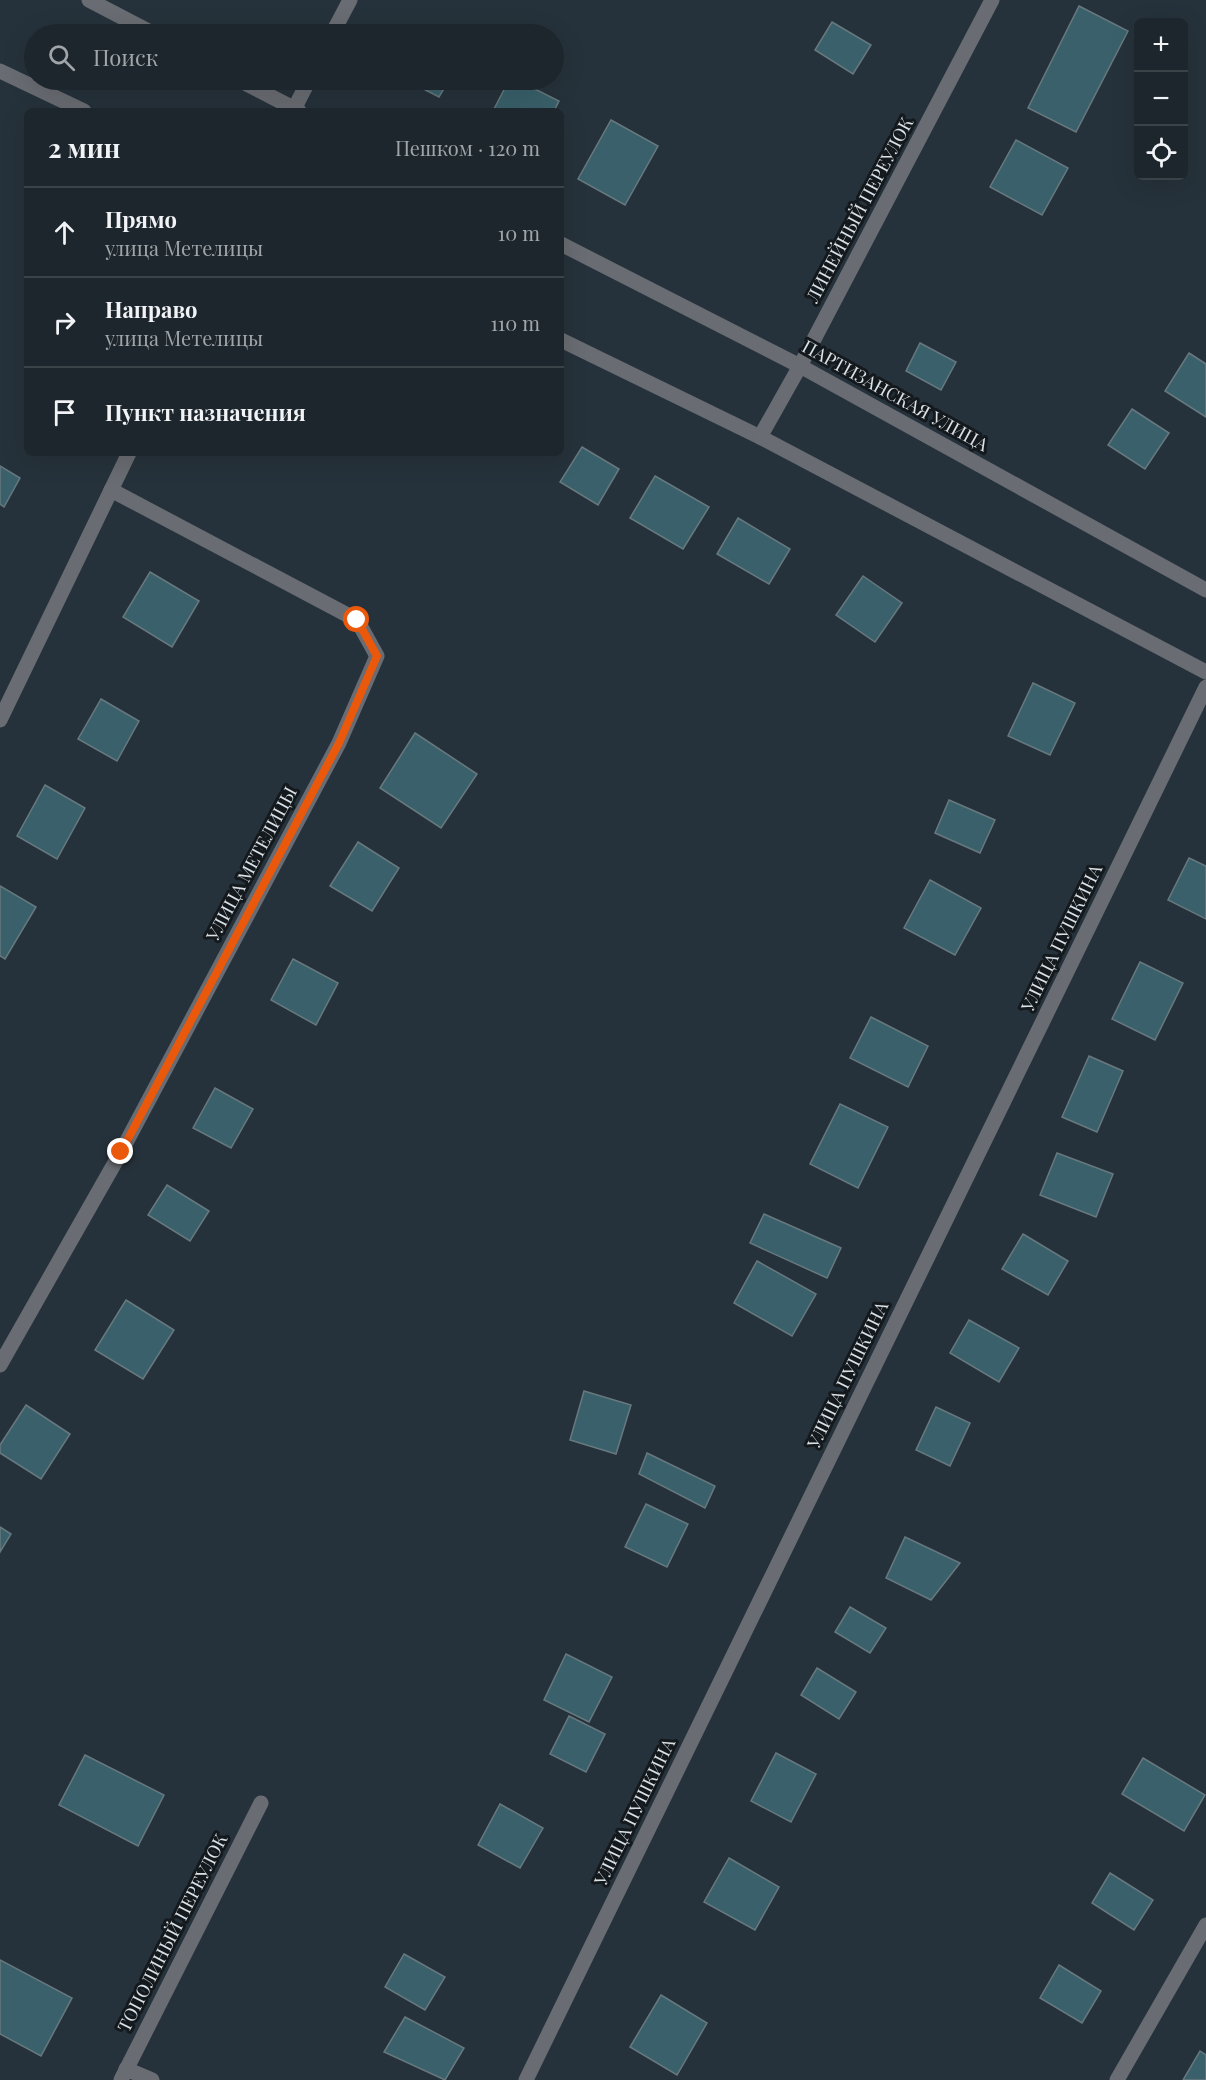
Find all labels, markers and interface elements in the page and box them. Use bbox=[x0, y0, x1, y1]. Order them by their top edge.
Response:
map controls bbox=[1134, 18, 1188, 180]
button: + bbox=[1134, 18, 1188, 72]
search box bbox=[24, 24, 564, 90]
icon: search bbox=[45, 41, 78, 74]
text: Поиск bbox=[93, 42, 158, 72]
button: − bbox=[1134, 72, 1188, 126]
street label: ЛИНЕЙНЫЙ ПЕРЕУЛОК bbox=[799, 112, 918, 307]
button: locate bbox=[1134, 126, 1188, 180]
text: 2 мин bbox=[48, 130, 120, 165]
text: Пешком · 120 m bbox=[395, 134, 540, 161]
text: Прямо bbox=[105, 204, 177, 234]
icon: ahead bbox=[48, 216, 81, 249]
text: 10 m bbox=[498, 219, 540, 246]
text: улица Метелицы bbox=[105, 234, 263, 261]
text: Направо bbox=[105, 294, 198, 324]
icon: right bbox=[48, 306, 81, 339]
text: 110 m bbox=[490, 309, 540, 336]
text: улица Метелицы bbox=[105, 324, 263, 351]
street label: ПАРТИЗАНСКАЯ УЛИЦА bbox=[798, 334, 993, 457]
icon: arrive bbox=[48, 396, 81, 429]
text: Пункт назначения bbox=[105, 397, 306, 427]
route start bbox=[343, 606, 369, 632]
street label: УЛИЦА МЕТЕЛИЦЫ bbox=[200, 782, 302, 946]
street label: УЛИЦА ПУШКИНА bbox=[1015, 859, 1107, 1016]
route end bbox=[107, 1138, 133, 1164]
street label: УЛИЦА ПУШКИНА bbox=[801, 1296, 893, 1453]
street label: УЛИЦА ПУШКИНА bbox=[588, 1733, 680, 1890]
street label: ТОПОЛИНЫЙ ПЕРЕУЛОК bbox=[112, 1829, 233, 2036]

